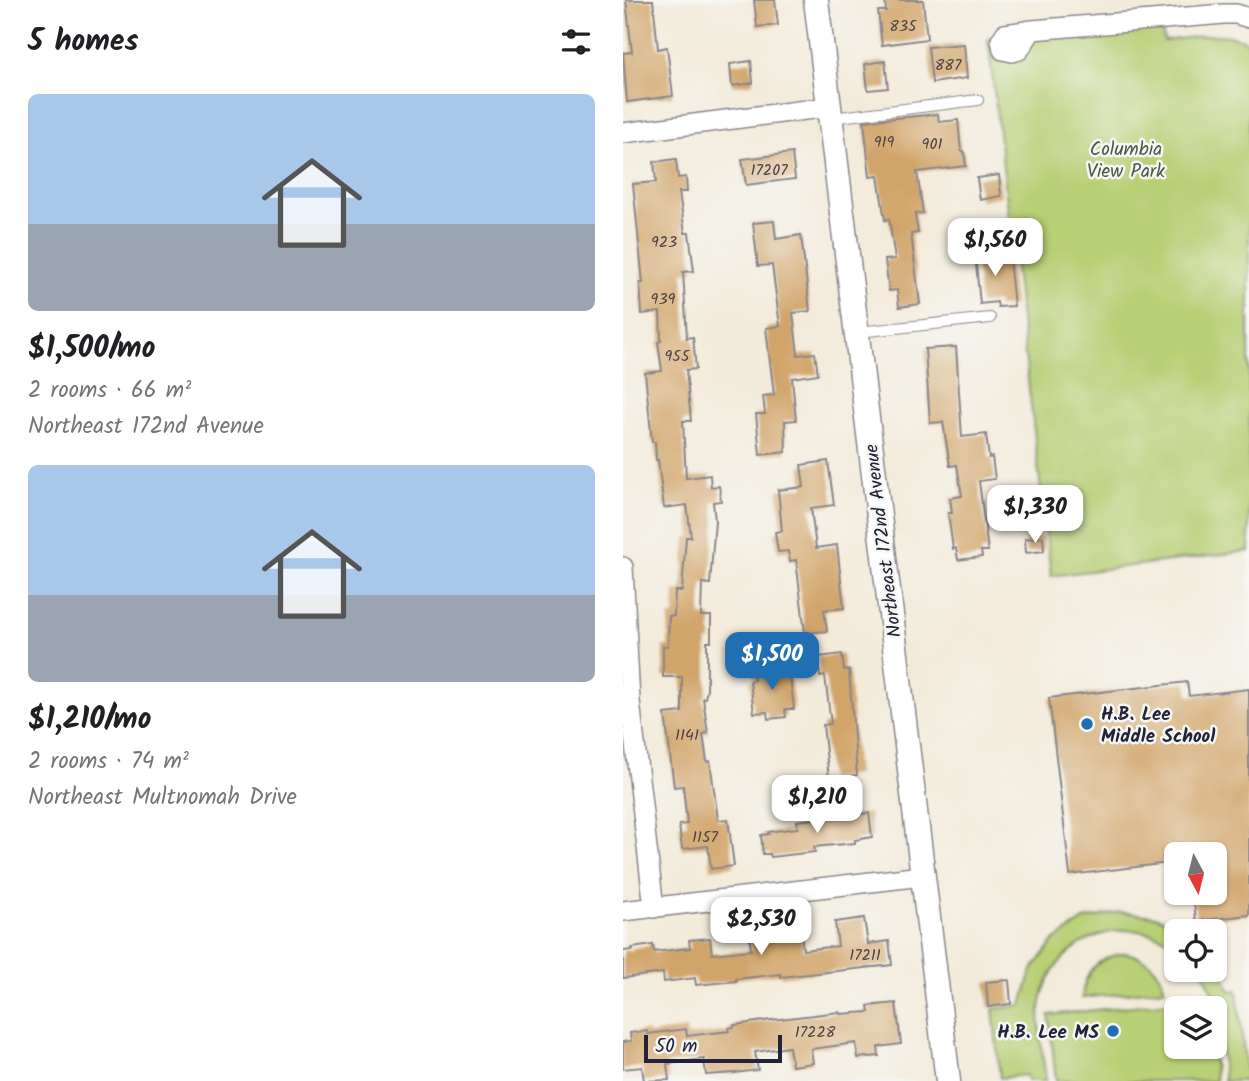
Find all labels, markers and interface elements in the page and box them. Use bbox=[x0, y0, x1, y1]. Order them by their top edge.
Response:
house number: 835 bbox=[889, 14, 918, 39]
text: 5 homes bbox=[28, 18, 139, 66]
icon: filters bbox=[557, 23, 595, 61]
house number: 887 bbox=[935, 53, 962, 78]
house number: 919 bbox=[874, 130, 895, 155]
house number: 901 bbox=[922, 132, 942, 157]
park label: Columbia View Park bbox=[1087, 135, 1165, 187]
icon: home bbox=[249, 140, 375, 266]
house number: 17207 bbox=[750, 158, 788, 183]
pin: $1,560 bbox=[938, 218, 1052, 278]
text: $1,560 bbox=[964, 223, 1026, 259]
house number: 923 bbox=[651, 230, 677, 255]
house number: 939 bbox=[651, 287, 676, 312]
text: $1,500/mo bbox=[28, 325, 155, 373]
house number: 955 bbox=[665, 344, 691, 369]
text: 2 rooms · 66 m² bbox=[28, 373, 191, 409]
text: Northeast 172nd Avenue bbox=[28, 409, 264, 445]
street label: Northeast 172nd Avenue bbox=[857, 442, 911, 639]
pin: $1,330 bbox=[978, 486, 1092, 545]
text: $1,330 bbox=[1003, 490, 1067, 526]
icon: home bbox=[249, 511, 375, 637]
pin: $1,500 bbox=[715, 632, 829, 692]
text: $1,500 bbox=[741, 637, 803, 673]
text: $1,210/mo bbox=[28, 696, 151, 744]
place label: H.B. Lee Middle School bbox=[1101, 700, 1216, 752]
marker: H.B. Lee Middle School bbox=[1079, 716, 1095, 732]
house number: 1141 bbox=[675, 723, 699, 748]
text: 2 rooms · 74 m² bbox=[28, 744, 189, 780]
pin: $1,210 bbox=[760, 776, 874, 835]
text: Northeast Multnomah Drive bbox=[28, 780, 297, 816]
text: $1,210 bbox=[788, 780, 846, 816]
house number: 1157 bbox=[692, 825, 719, 850]
north arrow bbox=[1164, 842, 1227, 905]
map controls bbox=[1164, 842, 1227, 1059]
pin: $2,530 bbox=[704, 898, 818, 957]
text: $2,530 bbox=[726, 902, 796, 938]
button: locate bbox=[1164, 919, 1227, 982]
house number: 17211 bbox=[849, 943, 881, 968]
button: layers bbox=[1164, 996, 1227, 1059]
place label: H.B. Lee MS bbox=[997, 1018, 1100, 1048]
house number: 17228 bbox=[795, 1020, 836, 1045]
marker: H.B. Lee MS bbox=[1105, 1023, 1121, 1039]
scale bar bbox=[644, 1032, 782, 1064]
text: 50 m bbox=[655, 1032, 697, 1062]

